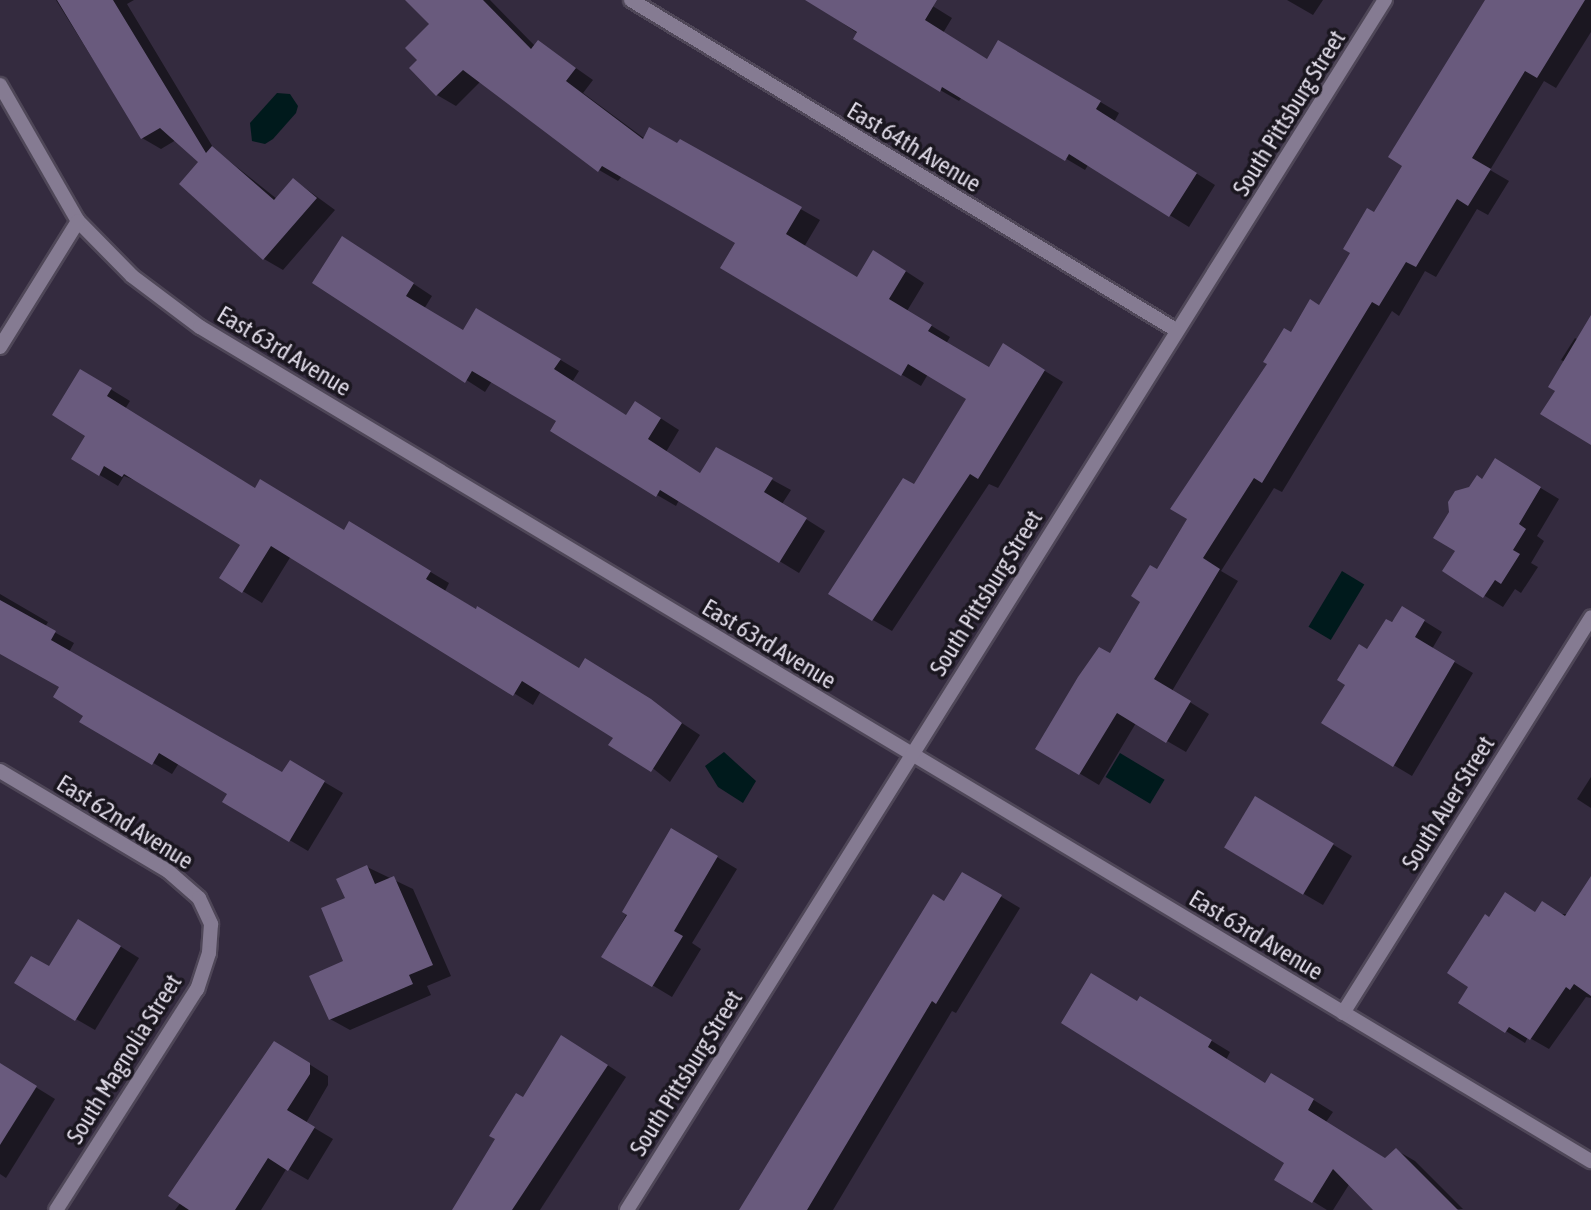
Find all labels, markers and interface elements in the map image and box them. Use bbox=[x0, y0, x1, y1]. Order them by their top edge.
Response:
street label: South Pittsburg Street bbox=[1227, 25, 1351, 201]
street label: East 64th Avenue bbox=[842, 96, 986, 198]
street label: East 63rd Avenue bbox=[212, 300, 356, 402]
street label: South Pittsburg Street bbox=[924, 505, 1048, 681]
street label: East 63rd Avenue bbox=[697, 593, 841, 695]
street label: South Auer Street bbox=[1395, 731, 1501, 875]
street label: East 62nd Avenue bbox=[51, 769, 199, 875]
street label: East 63rd Avenue bbox=[1184, 884, 1328, 986]
street label: South Magnolia Street bbox=[60, 969, 188, 1149]
street label: South Pittsburg Street bbox=[624, 985, 748, 1161]

